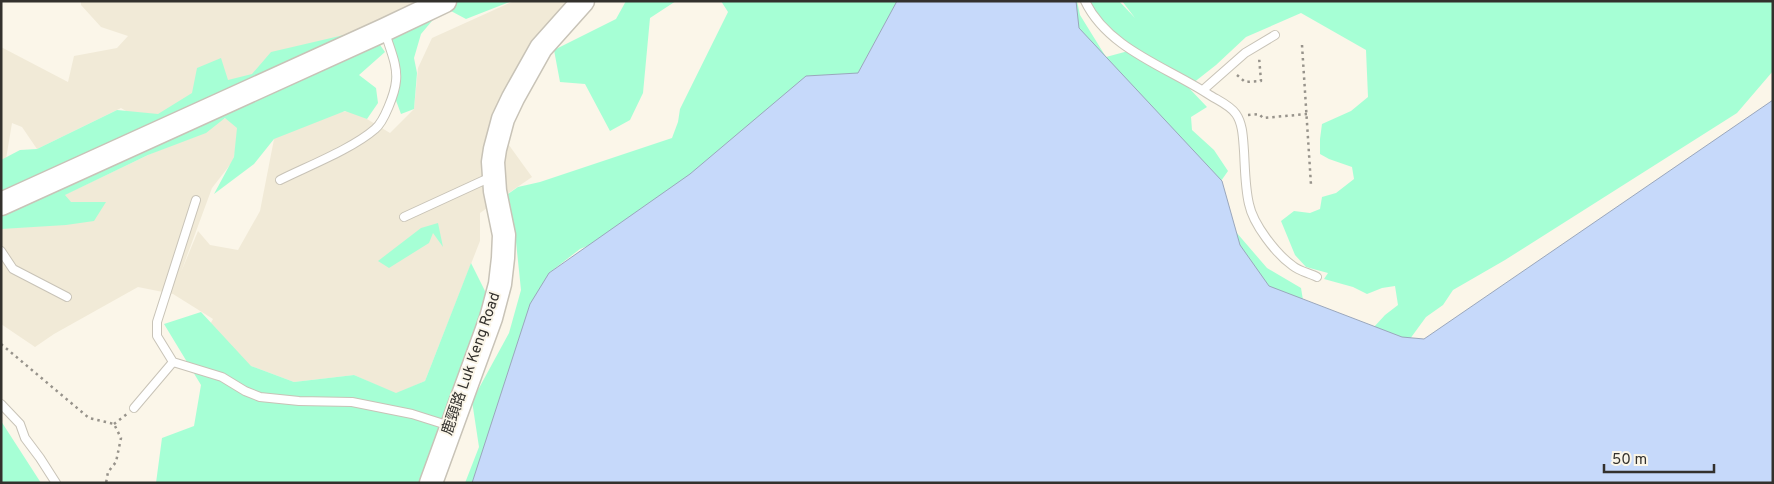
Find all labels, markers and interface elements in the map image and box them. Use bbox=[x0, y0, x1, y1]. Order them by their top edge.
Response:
street label: 鹿頸路 Luk Keng Road bbox=[439, 290, 505, 438]
scale bar bbox=[1604, 442, 1714, 474]
text: 50 m bbox=[1612, 451, 1647, 470]

